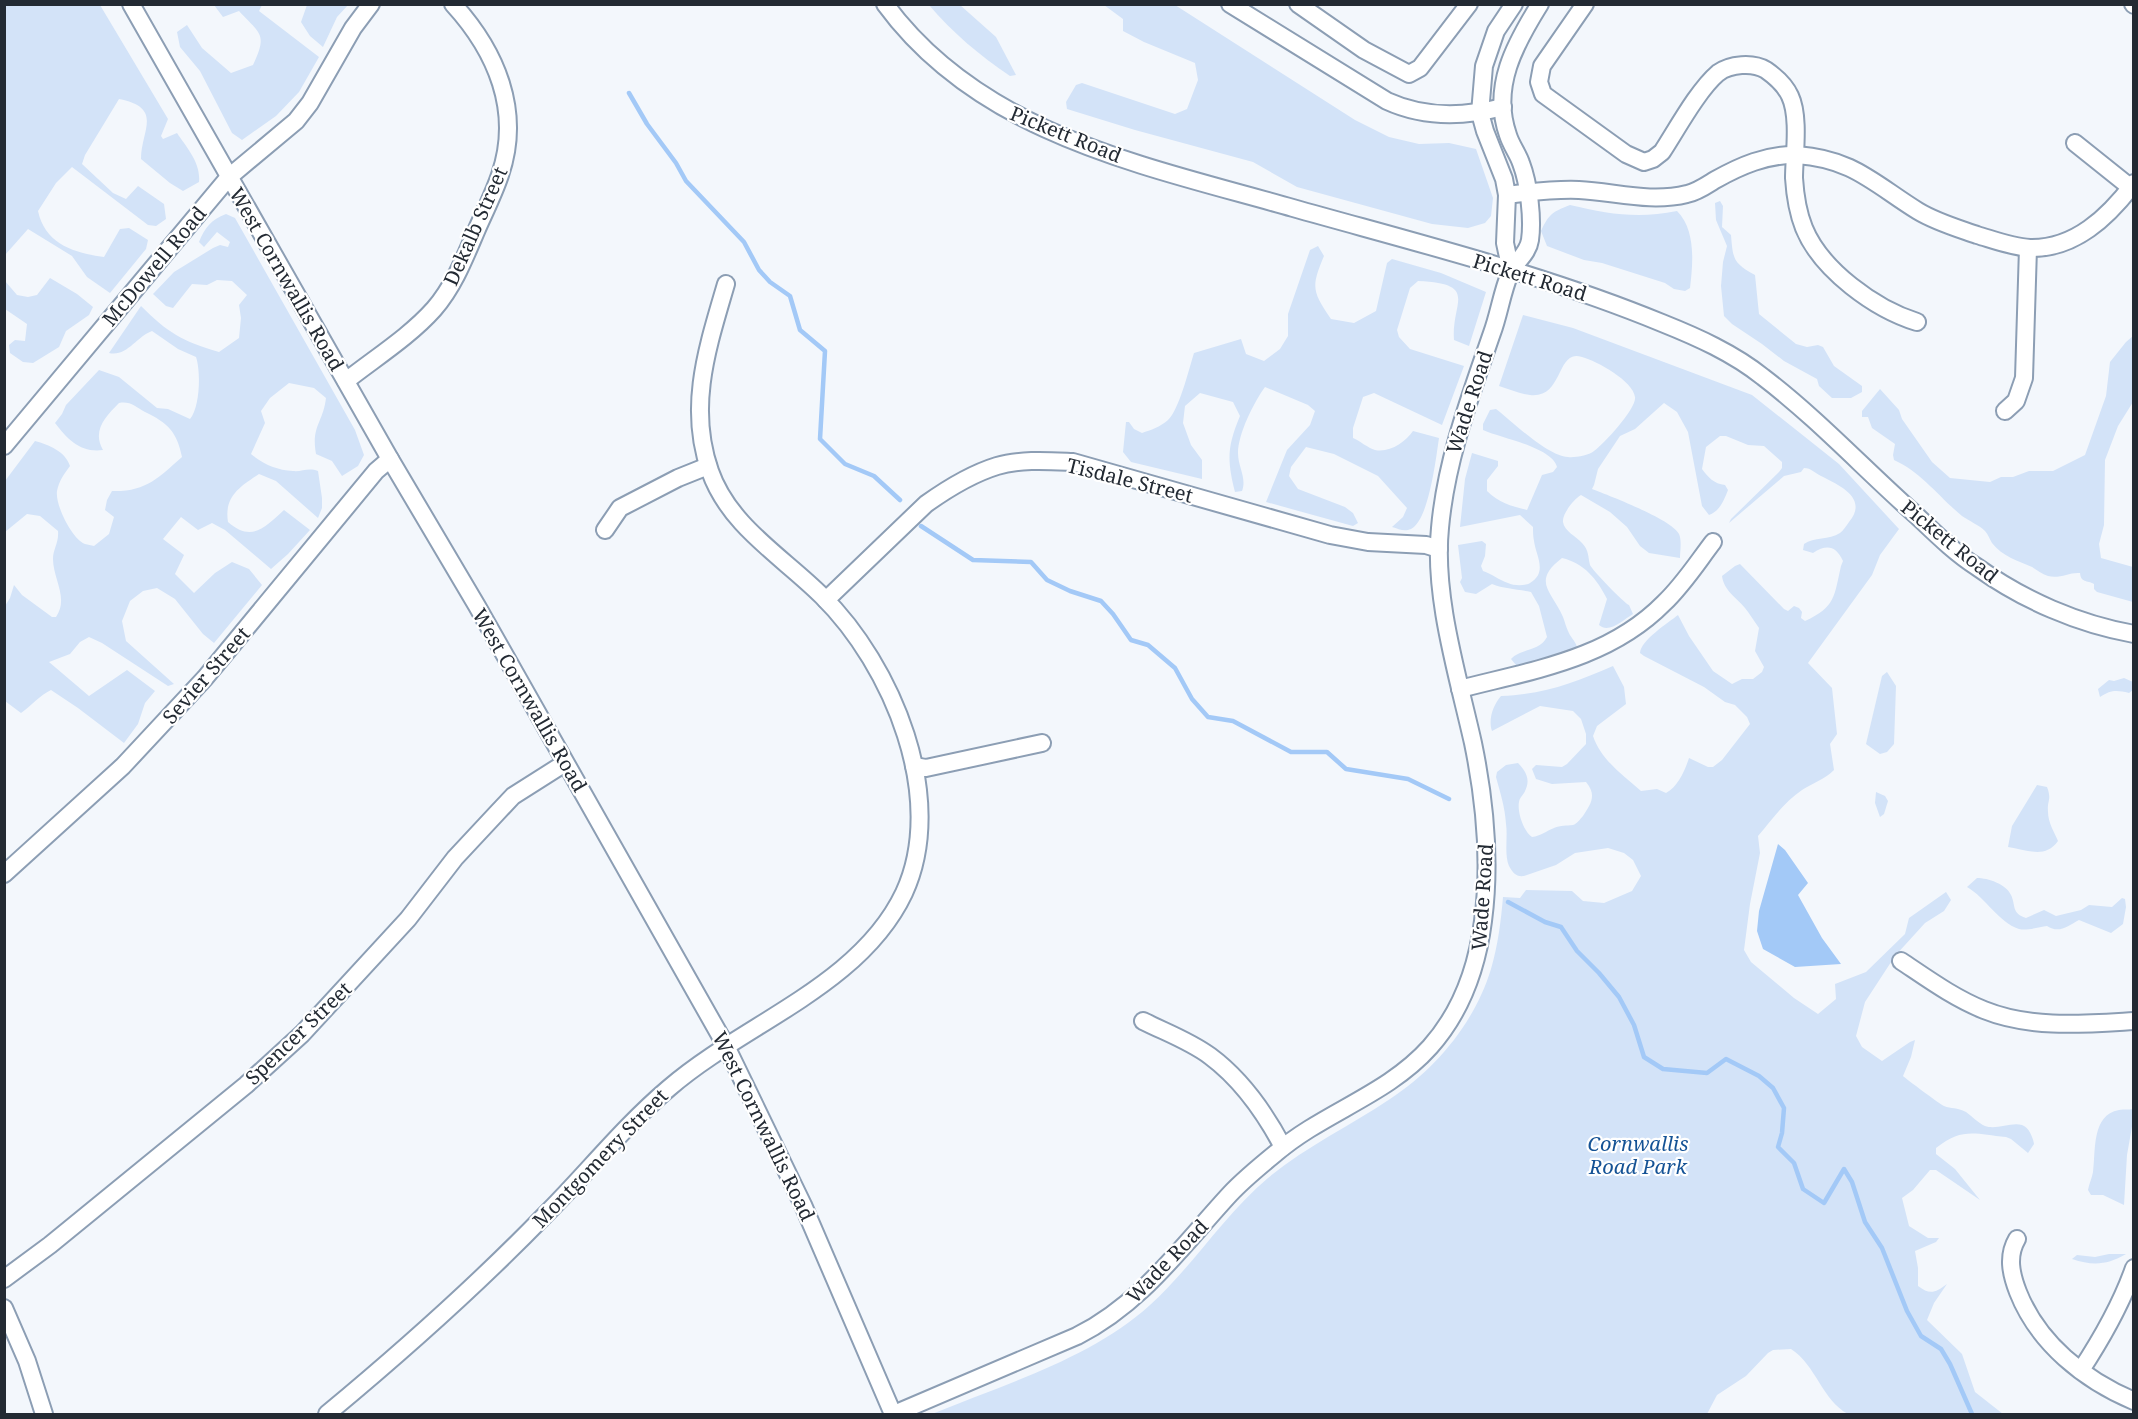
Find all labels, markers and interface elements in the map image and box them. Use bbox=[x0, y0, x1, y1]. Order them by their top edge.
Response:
street label: Pickett Road bbox=[1006, 99, 1126, 169]
street label: Dekalb Street bbox=[437, 162, 513, 290]
street label: West Cornwallis Road bbox=[223, 182, 351, 376]
street label: McDowell Road bbox=[96, 200, 212, 332]
street label: Pickett Road bbox=[1470, 247, 1590, 307]
street label: Wade Road bbox=[1440, 347, 1498, 457]
street label: Tisdale Street bbox=[1064, 451, 1196, 509]
street label: Pickett Road bbox=[1896, 493, 2004, 589]
street label: West Cornwallis Road bbox=[466, 603, 594, 797]
street label: Sevier Street bbox=[156, 621, 256, 729]
street label: Wade Road bbox=[1465, 843, 1499, 951]
street label: Spencer Street bbox=[239, 975, 357, 1091]
street label: West Cornwallis Road bbox=[706, 1027, 822, 1225]
street label: Montgomery Street bbox=[526, 1082, 674, 1234]
park label: Cornwallis Road Park bbox=[1588, 1130, 1688, 1180]
street label: Wade Road bbox=[1120, 1213, 1214, 1309]

